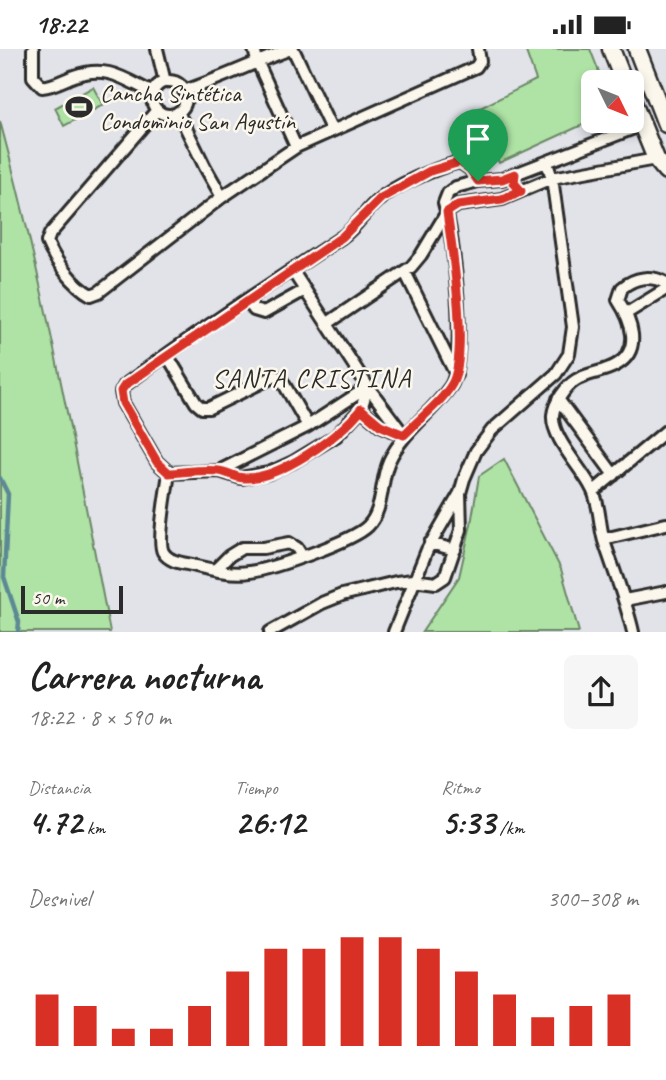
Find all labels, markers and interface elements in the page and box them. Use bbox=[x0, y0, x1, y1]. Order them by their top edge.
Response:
text: 18:22 bbox=[35, 8, 87, 41]
north arrow bbox=[581, 70, 644, 133]
map controls bbox=[581, 70, 644, 133]
place label: Cancha Sintética Condominio San Agustín bbox=[100, 78, 296, 136]
sports icon: Cancha Sintética Condominio San Agustín bbox=[64, 92, 94, 122]
pin bbox=[448, 109, 508, 181]
icon: arrive bbox=[459, 120, 497, 158]
district label: SANTA CRISTINA bbox=[212, 362, 412, 395]
scale bar bbox=[21, 583, 122, 615]
text: 50 m bbox=[32, 586, 64, 610]
text: Carrera nocturna bbox=[28, 653, 261, 700]
button: share bbox=[564, 655, 638, 729]
text: 18:22 · 8 × 590 m bbox=[28, 703, 171, 732]
text: Distancia bbox=[28, 776, 90, 800]
text: Tiempo bbox=[235, 776, 278, 800]
text: Ritmo bbox=[441, 776, 480, 800]
text: 4.72 bbox=[28, 800, 82, 845]
text: 26:12 bbox=[235, 800, 305, 845]
text: 5:33 bbox=[441, 800, 495, 845]
text: km bbox=[82, 816, 105, 840]
text: /km bbox=[495, 816, 524, 840]
text: Desnivel bbox=[28, 884, 90, 913]
text: 300–308 m bbox=[547, 884, 638, 913]

